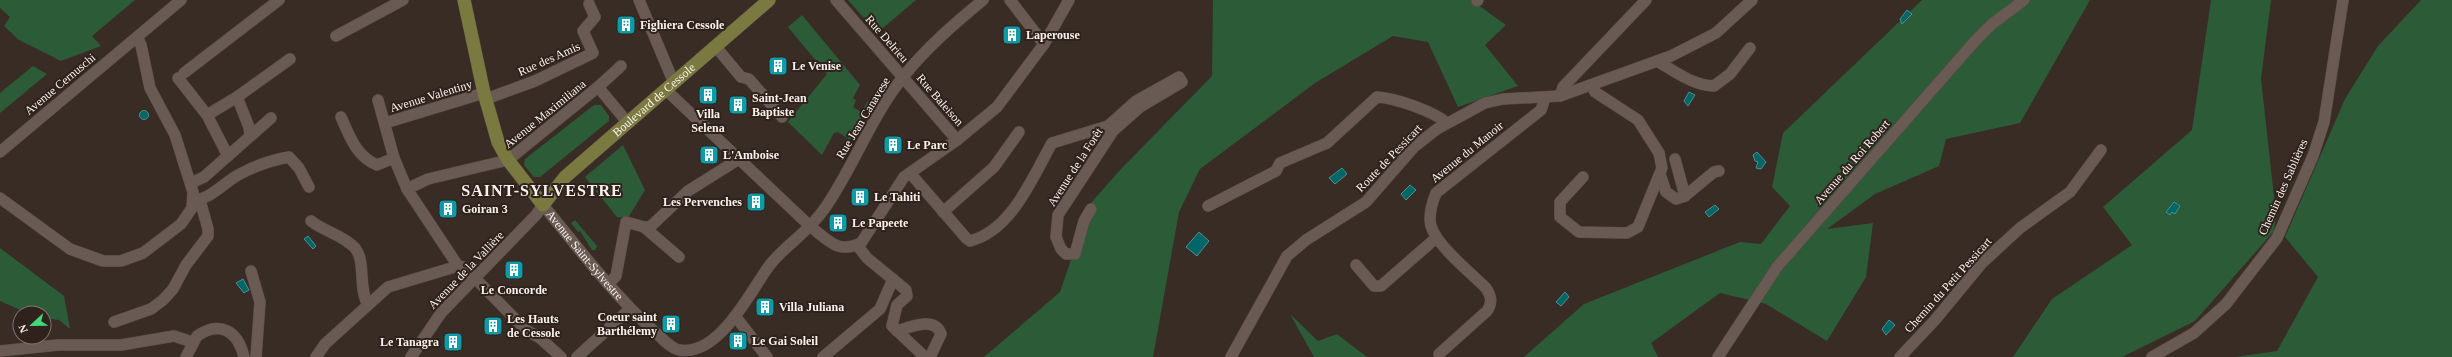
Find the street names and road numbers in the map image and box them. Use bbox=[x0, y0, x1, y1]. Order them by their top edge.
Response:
street label: Rue Delrieu bbox=[863, 12, 911, 66]
street label: Rue des Amis bbox=[516, 39, 583, 79]
street label: Avenue Cernuschi bbox=[22, 50, 99, 118]
street label: Boulevard de Cessole bbox=[610, 60, 698, 139]
street label: Rue Baleison bbox=[914, 71, 966, 129]
street label: Rue Jean Canavese bbox=[833, 75, 893, 161]
street label: Avenue Maximiliana bbox=[501, 76, 589, 151]
street label: Avenue Valentiny bbox=[388, 77, 474, 115]
street label: Avenue du Roi Robert bbox=[1811, 116, 1893, 207]
street label: Avenue du Manoir bbox=[1428, 118, 1506, 186]
street label: Route de Pessicart bbox=[1353, 121, 1425, 195]
street label: Avenue de la Forêt bbox=[1044, 125, 1106, 209]
street label: Chemin des Sablières bbox=[2255, 136, 2311, 237]
street label: Avenue Saint-Sylvestre bbox=[543, 207, 626, 303]
street label: Avenue de la Vallière bbox=[425, 228, 507, 312]
street label: Chemin du Petit Pessicart bbox=[1901, 234, 1995, 336]

